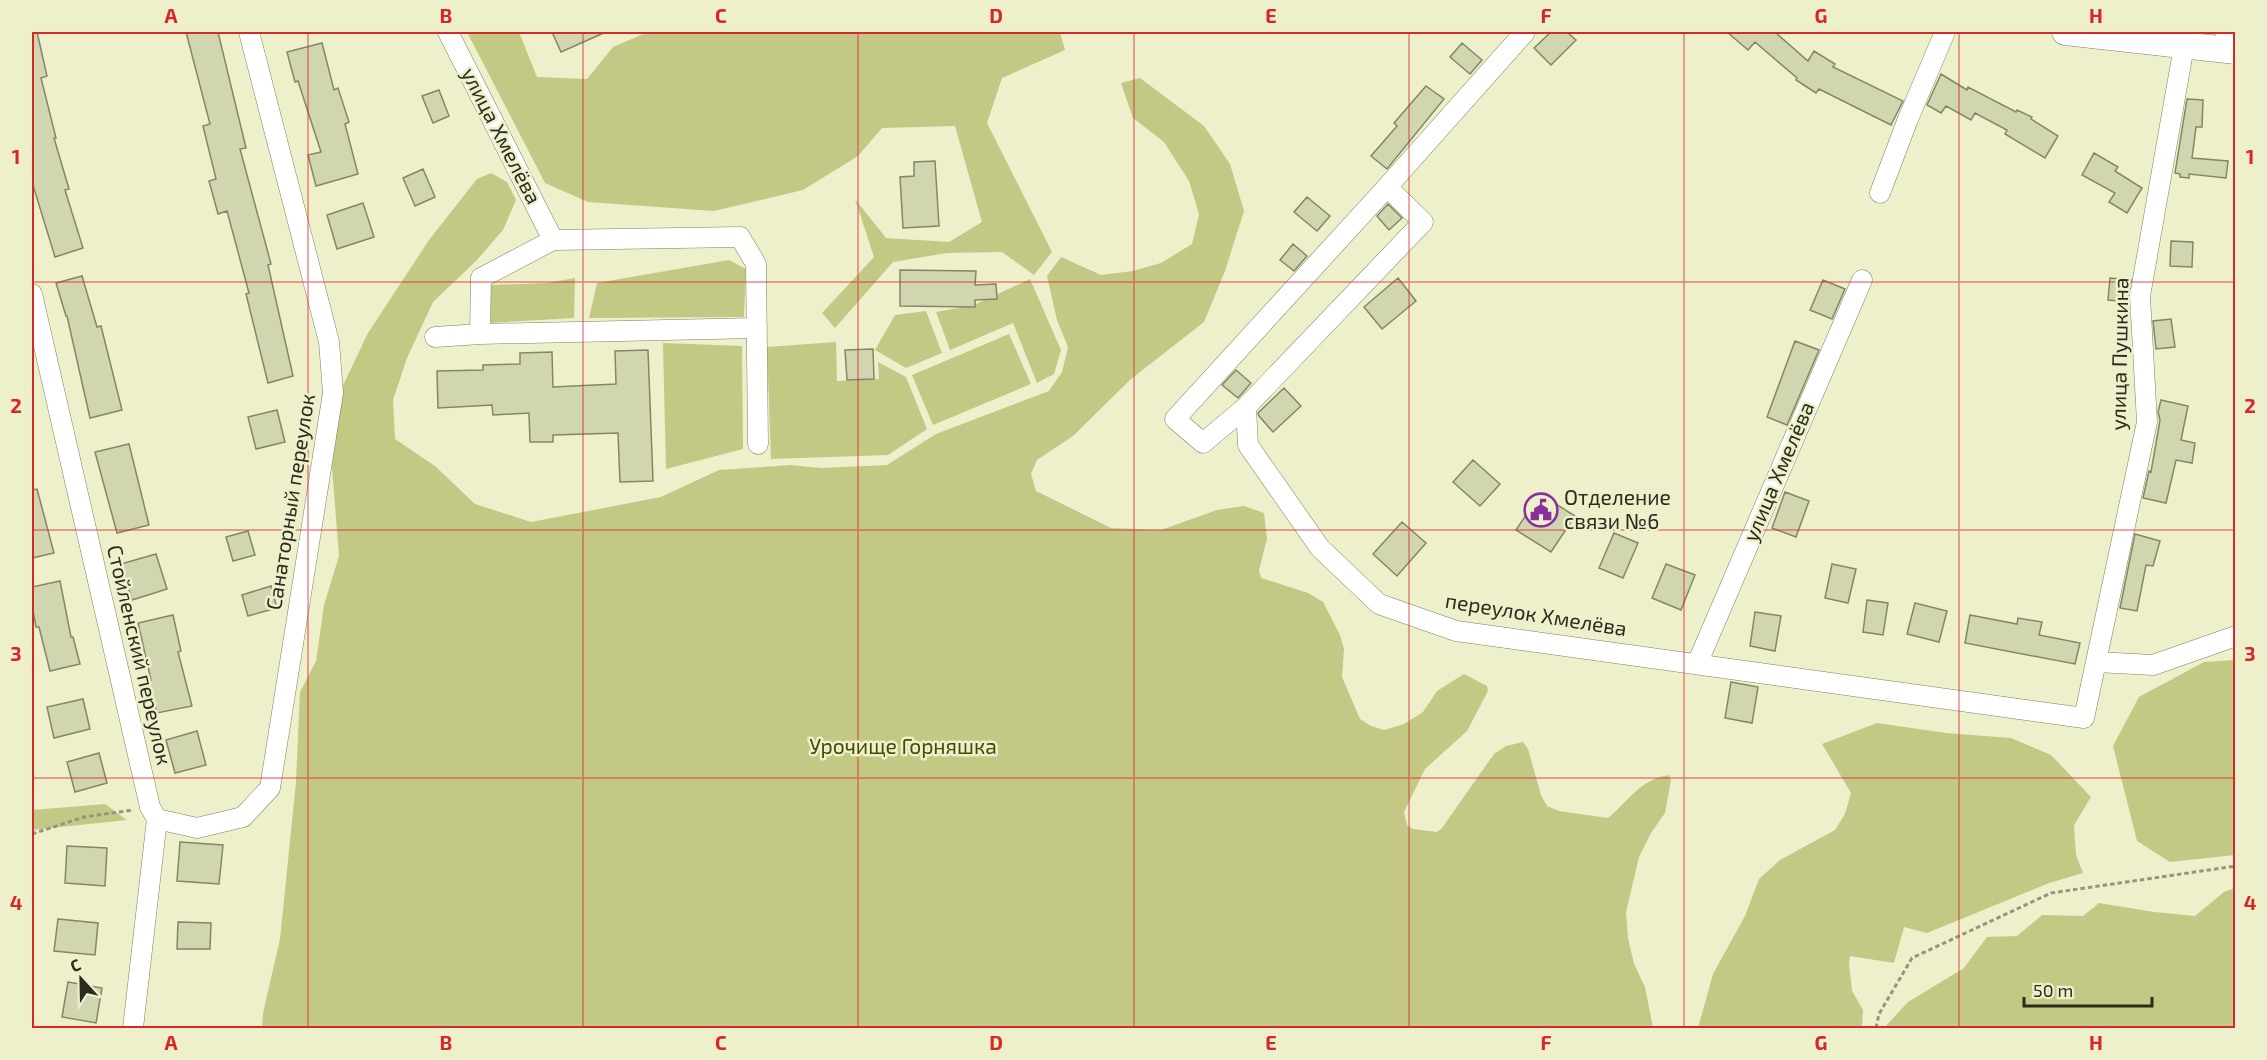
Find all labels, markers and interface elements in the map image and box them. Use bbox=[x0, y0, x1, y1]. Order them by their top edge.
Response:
text: A bbox=[164, 3, 178, 27]
text: B bbox=[440, 3, 452, 27]
text: C bbox=[715, 3, 727, 27]
text: D bbox=[989, 3, 1003, 27]
text: E bbox=[1265, 3, 1277, 27]
text: F bbox=[1540, 3, 1552, 27]
text: G bbox=[1815, 3, 1827, 27]
text: H bbox=[2089, 3, 2103, 27]
street label: улица Хмелёва bbox=[456, 63, 547, 208]
text: 1 bbox=[12, 144, 20, 168]
text: 1 bbox=[2246, 144, 2254, 168]
street label: улица Пушкина bbox=[2105, 277, 2133, 431]
street label: Санаторный переулок bbox=[260, 392, 320, 612]
text: 2 bbox=[10, 393, 22, 417]
text: 2 bbox=[2244, 393, 2256, 417]
street label: улица Хмелёва bbox=[1737, 398, 1819, 546]
place label: Отделение связи №6 bbox=[1564, 484, 1671, 533]
public building icon: Отделение связи №6 bbox=[1523, 492, 1559, 528]
street label: Стойленский переулок bbox=[102, 542, 178, 767]
street label: переулок Хмелёва bbox=[1444, 587, 1629, 641]
text: 3 bbox=[10, 641, 22, 665]
text: 3 bbox=[2244, 641, 2256, 665]
park label: Урочище Горняшка bbox=[809, 733, 997, 758]
text: 4 bbox=[10, 890, 23, 914]
text: 4 bbox=[2244, 890, 2257, 914]
north arrow bbox=[51, 949, 111, 1009]
text: С bbox=[67, 954, 83, 975]
scale bar bbox=[2024, 970, 2152, 1008]
text: 50 m bbox=[2033, 979, 2073, 1001]
text: A bbox=[164, 1030, 178, 1054]
text: B bbox=[440, 1030, 452, 1054]
text: C bbox=[715, 1030, 727, 1054]
text: D bbox=[989, 1030, 1003, 1054]
text: E bbox=[1265, 1030, 1277, 1054]
text: F bbox=[1540, 1030, 1552, 1054]
text: G bbox=[1815, 1030, 1827, 1054]
text: H bbox=[2089, 1030, 2103, 1054]

